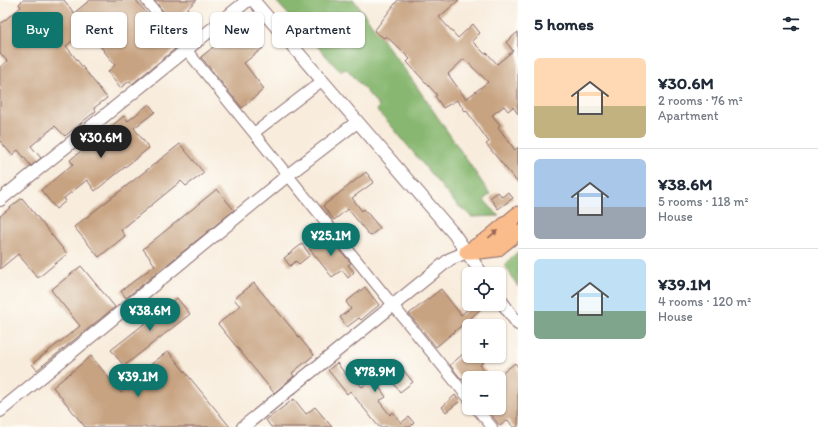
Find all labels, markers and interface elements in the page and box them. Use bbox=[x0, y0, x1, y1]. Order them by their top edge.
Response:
chip: Buy bbox=[12, 12, 63, 48]
chip: Rent bbox=[71, 12, 127, 48]
chip: Filters bbox=[135, 12, 202, 48]
chip: New bbox=[210, 12, 264, 48]
chip: Apartment bbox=[272, 12, 365, 48]
icon: filters bbox=[780, 13, 802, 35]
text: 5 homes bbox=[534, 14, 594, 34]
text: ¥30.6M bbox=[658, 73, 714, 93]
icon: home bbox=[566, 74, 614, 122]
text: 2 rooms · 76 m² bbox=[658, 93, 743, 108]
text: Apartment bbox=[658, 108, 719, 123]
pin: ¥30.6M bbox=[68, 125, 134, 159]
text: ¥30.6M bbox=[80, 130, 122, 145]
text: ¥38.6M bbox=[658, 174, 713, 194]
icon: home bbox=[566, 175, 614, 223]
text: 5 rooms · 118 m² bbox=[658, 194, 749, 209]
text: House bbox=[658, 209, 693, 224]
pin: ¥25.1M bbox=[298, 223, 364, 257]
text: ¥25.1M bbox=[311, 228, 351, 243]
one-way arrow bbox=[488, 230, 499, 239]
map controls bbox=[462, 267, 506, 415]
button: locate bbox=[462, 267, 506, 311]
text: ¥39.1M bbox=[658, 274, 711, 294]
icon: home bbox=[566, 275, 614, 323]
text: 4 rooms · 120 m² bbox=[658, 294, 751, 309]
pin: ¥38.6M bbox=[117, 298, 183, 332]
text: ¥38.6M bbox=[129, 303, 171, 318]
text: House bbox=[658, 309, 693, 324]
button: + bbox=[462, 319, 506, 363]
pin: ¥78.9M bbox=[342, 359, 408, 393]
pin: ¥39.1M bbox=[105, 364, 171, 398]
text: ¥78.9M bbox=[354, 364, 396, 379]
text: ¥39.1M bbox=[118, 369, 158, 384]
button: − bbox=[462, 371, 506, 415]

